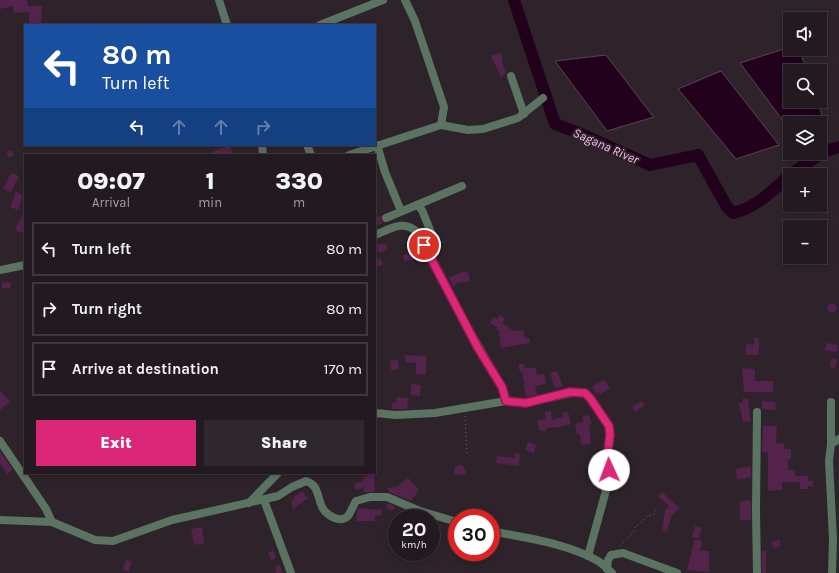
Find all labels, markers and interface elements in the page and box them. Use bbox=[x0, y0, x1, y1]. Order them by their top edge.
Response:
map controls bbox=[783, 12, 827, 264]
button: sound bbox=[783, 12, 827, 56]
text: 80 m bbox=[102, 38, 171, 71]
icon: left bbox=[36, 40, 88, 92]
button: search bbox=[783, 64, 827, 108]
text: Turn left bbox=[102, 72, 170, 94]
icon: left bbox=[126, 116, 148, 138]
icon: ahead bbox=[168, 116, 190, 138]
icon: ahead bbox=[210, 116, 232, 138]
icon: right bbox=[252, 116, 274, 138]
button: layers bbox=[783, 116, 827, 160]
water label: Sagana River bbox=[571, 125, 642, 167]
text: 09:07 bbox=[77, 167, 145, 195]
text: 1 bbox=[205, 167, 215, 195]
text: 330 bbox=[275, 167, 323, 195]
button: + bbox=[783, 168, 827, 212]
text: Arrival bbox=[92, 195, 130, 210]
text: min bbox=[198, 195, 222, 210]
text: m bbox=[293, 195, 305, 210]
button: − bbox=[783, 220, 827, 264]
pin bbox=[407, 228, 441, 262]
icon: arrive bbox=[413, 234, 435, 256]
icon: left bbox=[38, 238, 60, 260]
text: Turn left bbox=[72, 240, 131, 258]
text: 80 m bbox=[326, 240, 362, 258]
icon: right bbox=[38, 298, 60, 320]
text: Turn right bbox=[72, 300, 142, 318]
text: 80 m bbox=[326, 300, 362, 318]
icon: arrive bbox=[38, 358, 60, 380]
text: Arrive at destination bbox=[72, 360, 219, 378]
text: 170 m bbox=[324, 360, 362, 378]
button: Exit bbox=[36, 420, 196, 466]
button: Share bbox=[204, 420, 364, 466]
position arrow bbox=[588, 449, 630, 491]
speed limit sign: 30 bbox=[448, 509, 500, 561]
text: 20 bbox=[402, 518, 426, 541]
text: km/h bbox=[401, 539, 427, 551]

